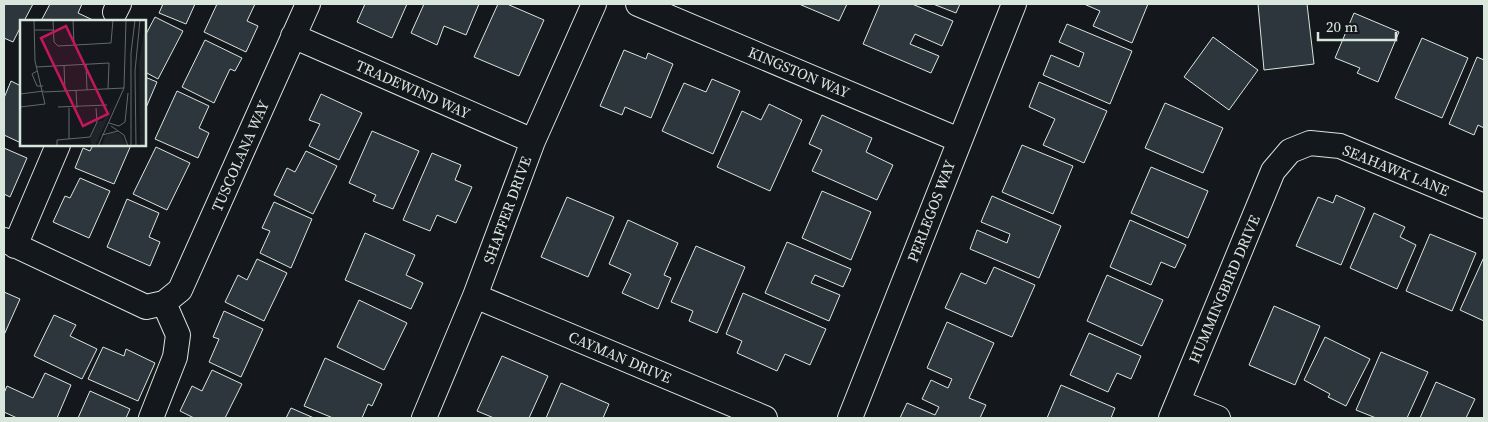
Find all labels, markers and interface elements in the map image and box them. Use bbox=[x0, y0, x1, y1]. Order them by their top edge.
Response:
scale bar bbox=[1318, 10, 1396, 42]
text: 20 m bbox=[1326, 16, 1358, 37]
inset map bbox=[20, 20, 146, 146]
street label: KINGSTON WAY bbox=[745, 41, 853, 103]
street label: TRADEWIND WAY bbox=[352, 54, 474, 124]
street label: TUSCOLANA WAY bbox=[206, 96, 274, 215]
street label: SEAHAWK LANE bbox=[1340, 139, 1452, 201]
street label: SHAFFER DRIVE bbox=[478, 153, 536, 267]
street label: PERLEGOS WAY bbox=[902, 156, 960, 265]
street label: HUMMINGBIRD DRIVE bbox=[1183, 212, 1265, 366]
street label: CAYMAN DRIVE bbox=[565, 326, 675, 388]

